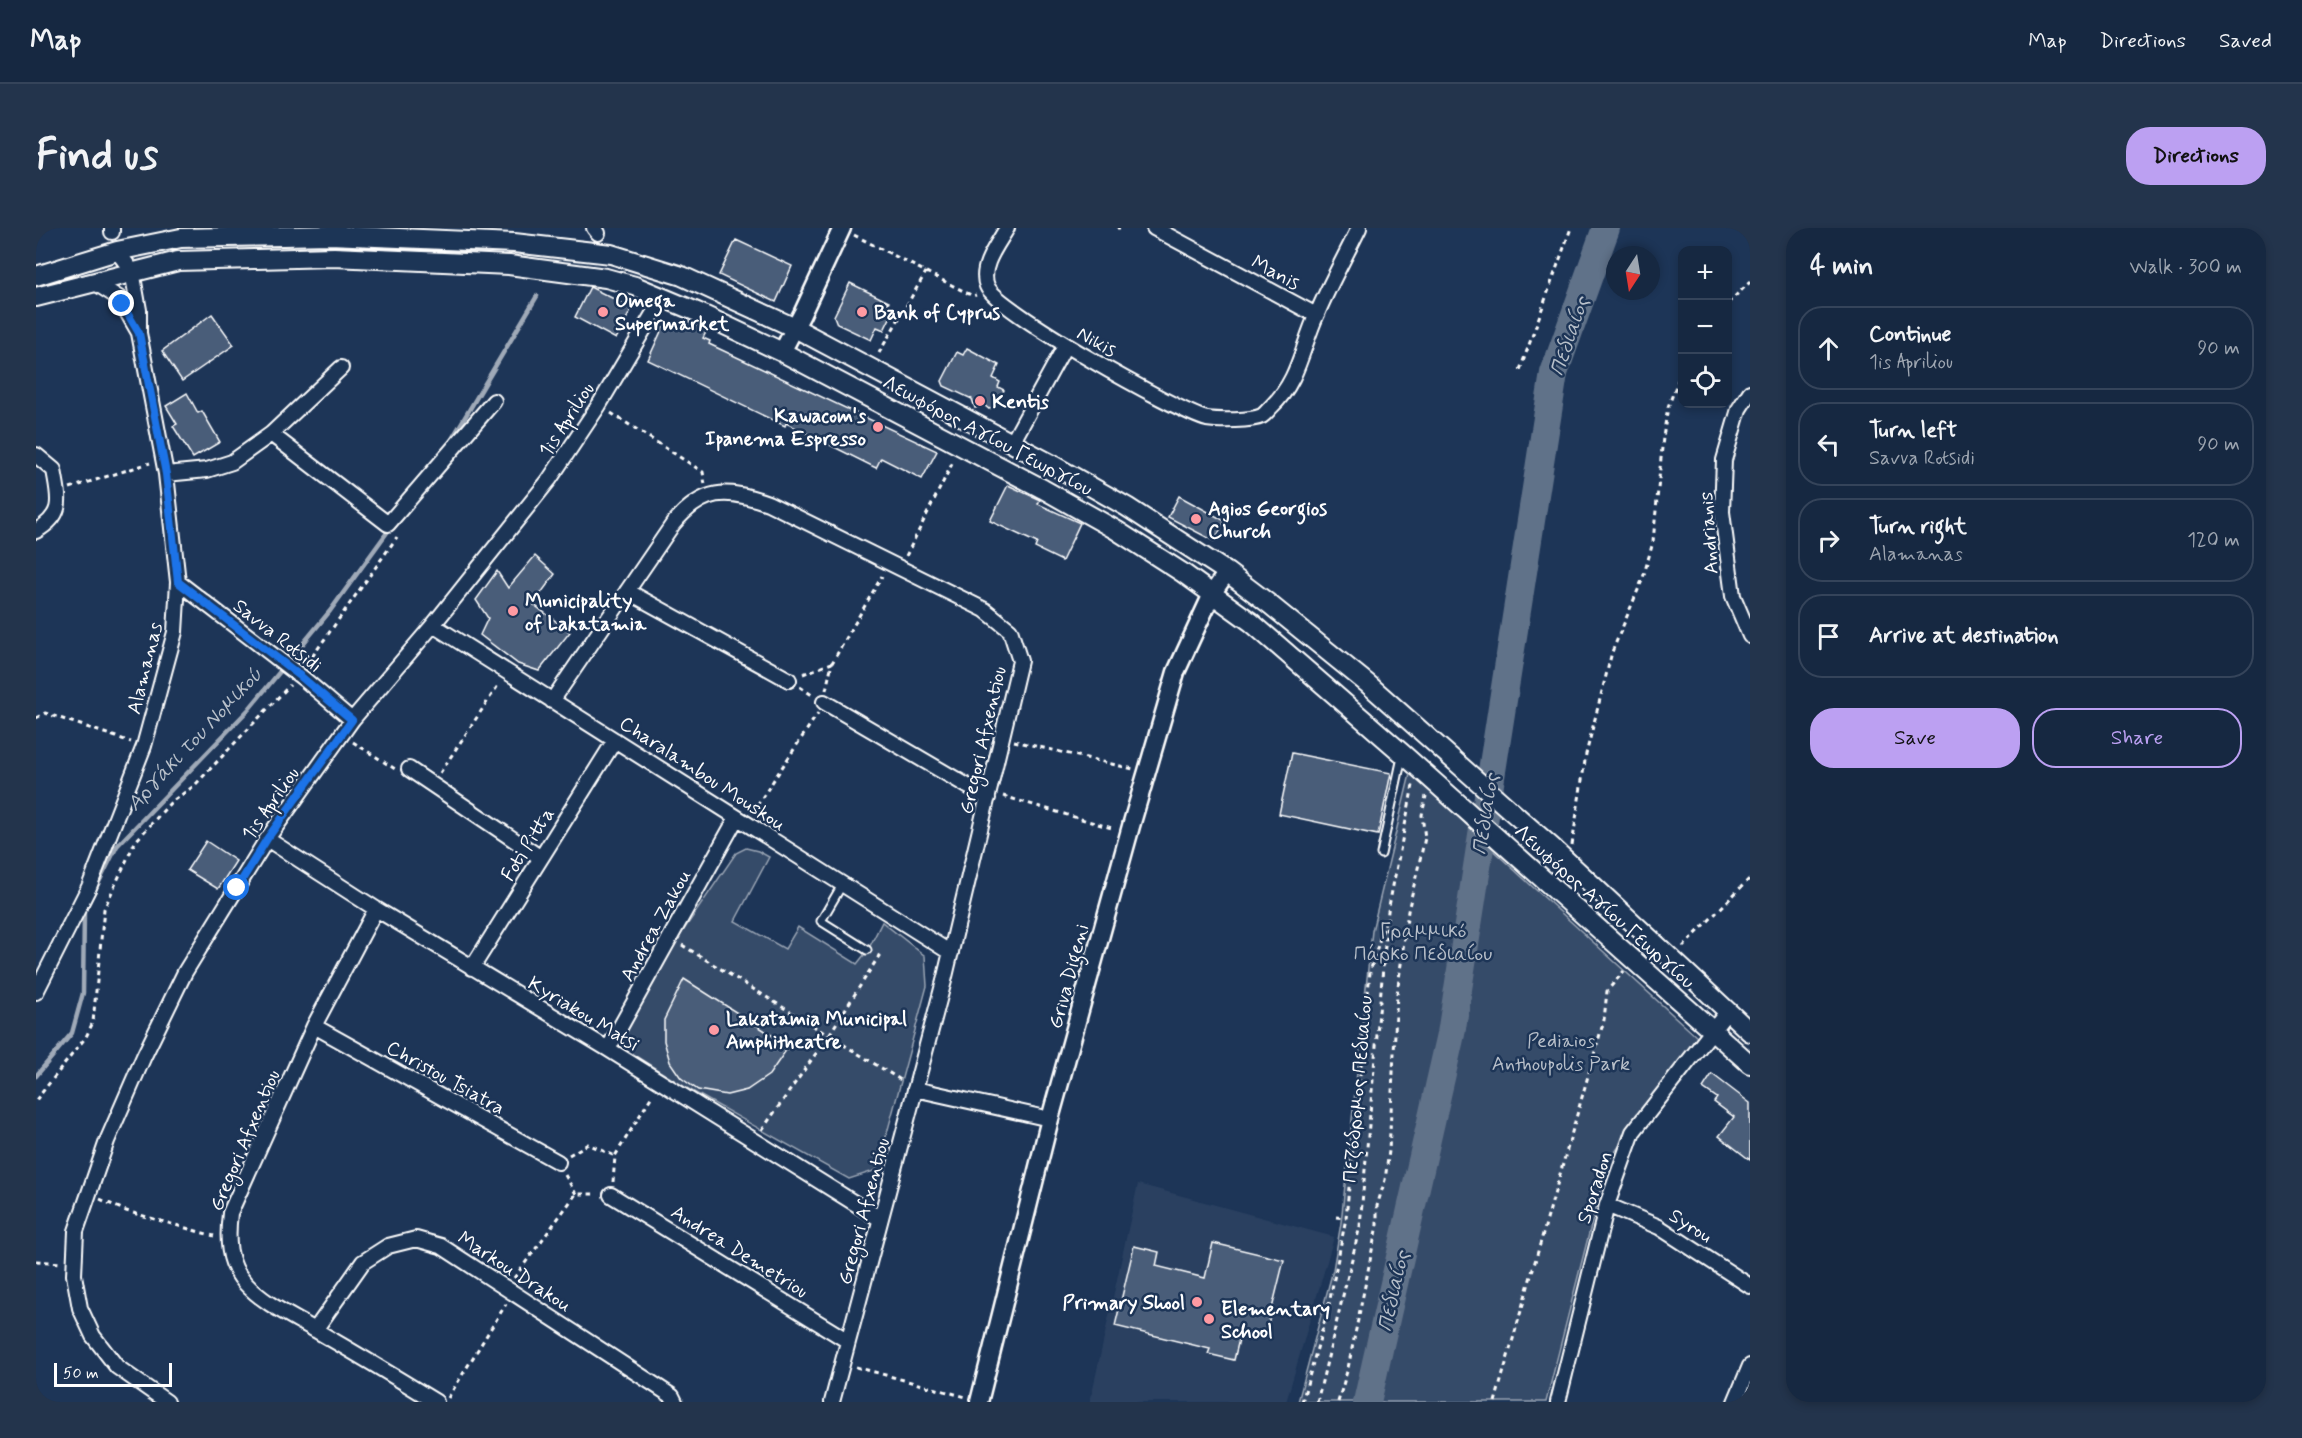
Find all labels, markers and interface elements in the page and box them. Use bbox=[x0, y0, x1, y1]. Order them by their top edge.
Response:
text: Map bbox=[30, 23, 81, 60]
text: Map bbox=[2028, 27, 2067, 55]
text: Directions bbox=[2100, 27, 2186, 55]
text: Saved bbox=[2219, 27, 2272, 55]
button: Directions bbox=[2126, 127, 2266, 185]
text: Find us bbox=[36, 129, 158, 184]
north arrow bbox=[1606, 246, 1660, 300]
map controls bbox=[1678, 246, 1732, 408]
button: + bbox=[1678, 246, 1732, 300]
street label: Manis bbox=[1246, 249, 1305, 297]
text: 4 min bbox=[1810, 250, 1873, 284]
text: Walk · 300 m bbox=[2130, 254, 2242, 281]
place label: Omega Supermarket bbox=[615, 288, 730, 338]
route end bbox=[108, 290, 134, 316]
water label: Πεδιαίος bbox=[1543, 291, 1597, 380]
place label: Bank of Cyprus bbox=[874, 300, 1000, 327]
button: − bbox=[1678, 300, 1732, 354]
marker: Omega Supermarket bbox=[596, 305, 610, 319]
marker: Bank of Cyprus bbox=[855, 305, 869, 319]
street label: Nikis bbox=[1072, 320, 1121, 364]
text: Continue bbox=[1869, 321, 1951, 349]
icon: ahead bbox=[1812, 332, 1845, 365]
text: 90 m bbox=[2197, 335, 2240, 362]
text: 1is Apriliou bbox=[1869, 349, 1953, 376]
button: locate bbox=[1678, 354, 1732, 408]
street label: Λεωφόρος Αγίου Γεωργίου bbox=[877, 369, 1097, 503]
street label: 1is Apriliou bbox=[533, 377, 602, 463]
place label: Kentis bbox=[992, 389, 1049, 416]
marker: Kentis bbox=[973, 394, 987, 408]
place label: Kawacom's Ipanema Espresso bbox=[705, 403, 866, 453]
text: Turn left bbox=[1869, 417, 1957, 445]
marker: Kawacom's Ipanema Espresso bbox=[871, 420, 885, 434]
icon: left bbox=[1812, 428, 1845, 461]
text: 90 m bbox=[2197, 431, 2240, 458]
text: Savva Rotsidi bbox=[1869, 445, 1975, 472]
street label: Andrianis bbox=[1693, 491, 1726, 575]
place label: Agios Georgios Church bbox=[1208, 496, 1327, 546]
marker: Agios Georgios Church bbox=[1189, 512, 1203, 526]
text: Turn right bbox=[1869, 513, 1967, 541]
icon: right bbox=[1812, 524, 1845, 557]
text: 120 m bbox=[2187, 527, 2240, 554]
text: Alamanas bbox=[1869, 541, 1963, 568]
place label: Municipality of Lakatamia bbox=[525, 588, 647, 638]
street label: Savva Rotsidi bbox=[227, 593, 327, 679]
marker: Municipality of Lakatamia bbox=[506, 604, 520, 618]
street label: Alamanas bbox=[121, 619, 170, 717]
icon: arrive bbox=[1812, 620, 1845, 653]
text: Arrive at destination bbox=[1869, 622, 2059, 650]
water label: Αργάκι του Νομικού bbox=[121, 661, 269, 818]
street label: Gregori Afxentiou bbox=[953, 664, 1015, 817]
button: Save bbox=[1810, 708, 2020, 768]
button: Share bbox=[2032, 708, 2242, 768]
street label: Charalambou Mouskou bbox=[614, 710, 791, 838]
street label: 1is Apriliou bbox=[236, 762, 307, 847]
water label: Πεδιαίος bbox=[1466, 770, 1506, 857]
street label: Foti Pitta bbox=[495, 803, 562, 887]
street label: Λεωφόρος Αγίου Γεωργίου bbox=[1508, 819, 1700, 996]
street label: Andrea Zakou bbox=[614, 865, 698, 987]
route start bbox=[223, 874, 249, 900]
park label: Γραμμικό Πάρκο Πεδιαίου bbox=[1354, 918, 1492, 968]
street label: Griva Digeni bbox=[1042, 921, 1098, 1032]
street label: Kyriakou Matsi bbox=[522, 970, 644, 1058]
street label: Πεζόδρομος Πεδιαίου bbox=[1337, 994, 1380, 1184]
place label: Lakatamia Municipal Amphitheatre bbox=[726, 1006, 907, 1056]
marker: Lakatamia Municipal Amphitheatre bbox=[707, 1023, 721, 1037]
park label: Pediaios Anthoupolis Park bbox=[1492, 1028, 1630, 1078]
street label: Christou Tsiatra bbox=[381, 1035, 509, 1122]
street label: Gregori Afxentiou bbox=[203, 1066, 288, 1216]
street label: Gregori Afxentiou bbox=[832, 1135, 898, 1288]
street label: Sporadon bbox=[1571, 1148, 1620, 1227]
street label: Andrea Demetriou bbox=[665, 1199, 813, 1305]
street label: Syrou bbox=[1663, 1203, 1717, 1250]
street label: Markou Drakou bbox=[452, 1225, 576, 1319]
water label: Πεδιαίος bbox=[1371, 1247, 1417, 1334]
place label: Primary Shool bbox=[1062, 1290, 1185, 1317]
marker: Primary Shool bbox=[1190, 1295, 1204, 1309]
place label: Elementary School bbox=[1221, 1296, 1330, 1346]
marker: Elementary School bbox=[1202, 1312, 1216, 1326]
scale bar bbox=[54, 1360, 172, 1388]
text: 50 m bbox=[63, 1363, 99, 1384]

